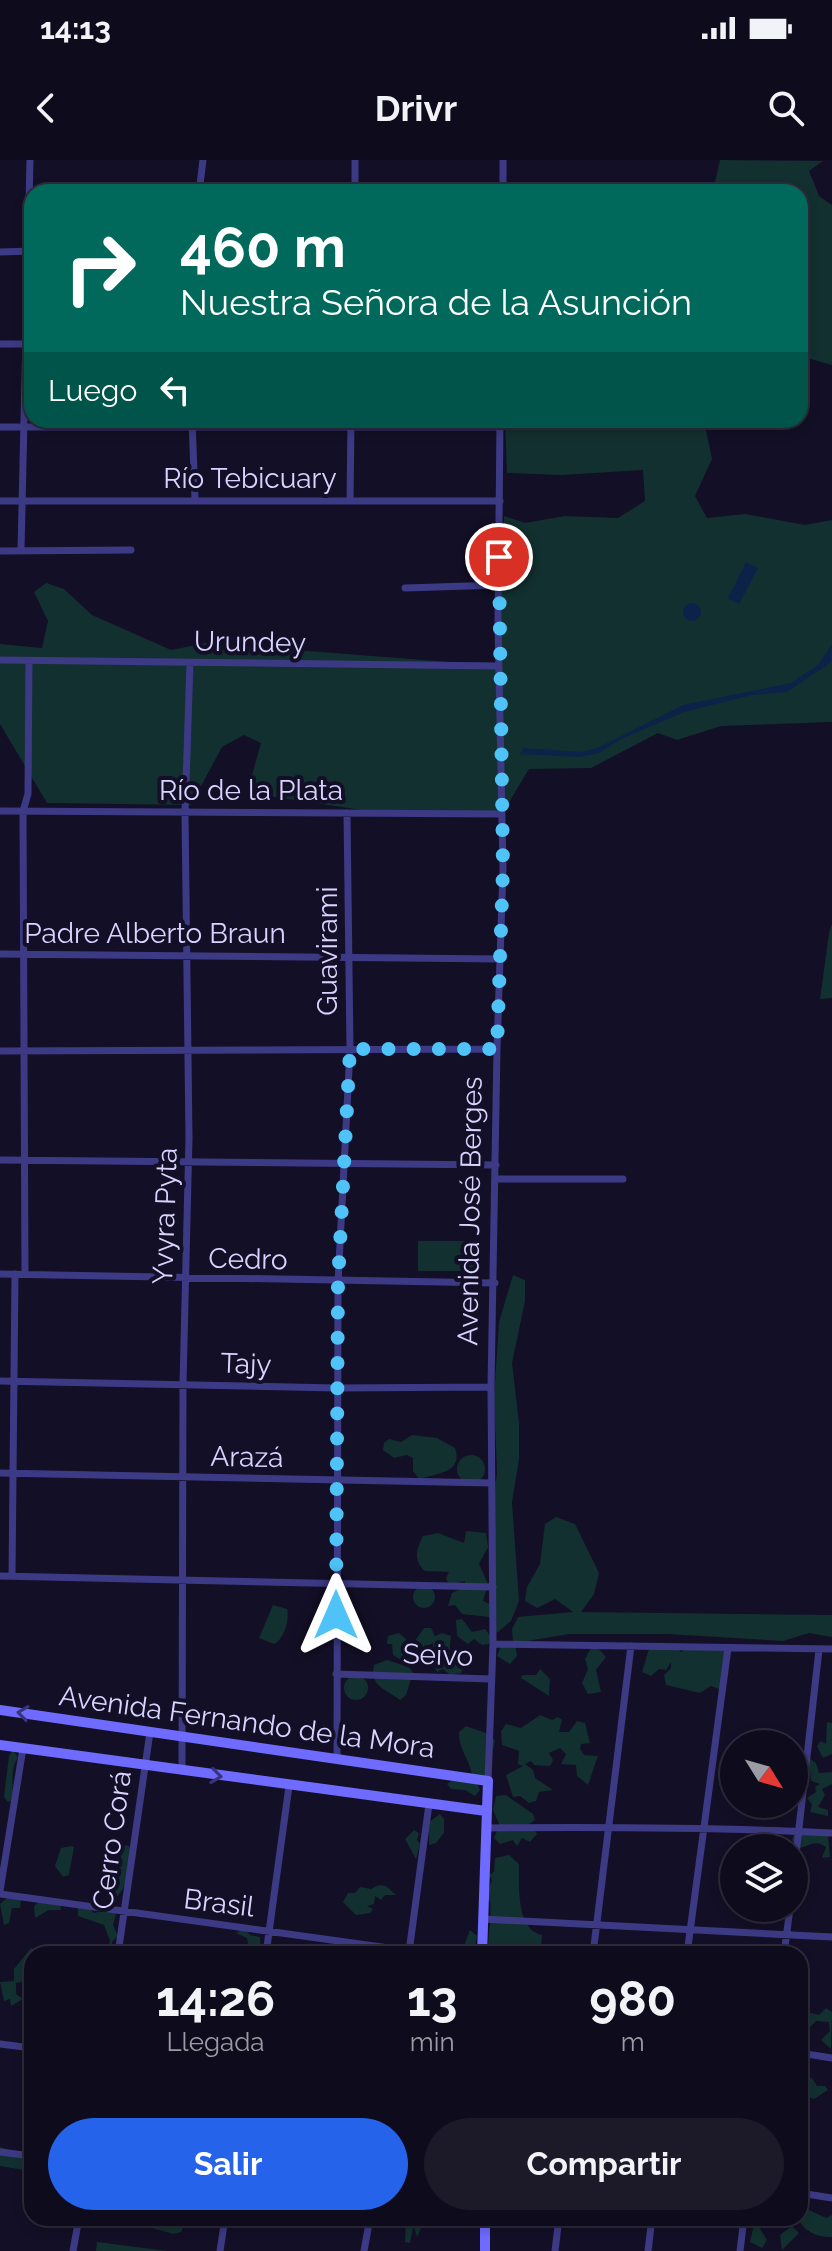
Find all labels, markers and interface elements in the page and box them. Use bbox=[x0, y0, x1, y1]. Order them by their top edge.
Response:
text: 14:13 bbox=[40, 11, 111, 46]
icon: back bbox=[24, 86, 68, 130]
icon: search bbox=[764, 86, 808, 130]
text: Drivr bbox=[375, 87, 457, 129]
text: 460 m bbox=[180, 214, 346, 280]
icon: right bbox=[48, 216, 152, 320]
text: Nuestra Señora de la Asunción bbox=[180, 281, 692, 323]
icon: left bbox=[153, 368, 197, 412]
text: Luego bbox=[48, 373, 137, 408]
street label: Río Tebicuary bbox=[163, 462, 337, 495]
pin bbox=[465, 523, 533, 591]
icon: arrive bbox=[477, 535, 521, 579]
street label: Urundey bbox=[194, 625, 306, 659]
street label: Río de la Plata bbox=[159, 774, 343, 807]
street label: Guavirami bbox=[311, 886, 344, 1016]
street label: Padre Alberto Braun bbox=[24, 917, 286, 950]
street label: Avenida José Berges bbox=[451, 1076, 489, 1346]
street label: Yvyra Pyta bbox=[146, 1147, 184, 1285]
street label: Cedro bbox=[208, 1242, 288, 1276]
street label: Tajy bbox=[220, 1347, 272, 1381]
street label: Arazá bbox=[210, 1440, 284, 1474]
position arrow bbox=[294, 1573, 378, 1657]
street label: Seivo bbox=[402, 1637, 474, 1673]
street label: Avenida Fernando de la Mora bbox=[57, 1679, 437, 1765]
one-way arrow bbox=[16, 1705, 30, 1722]
north arrow bbox=[720, 1730, 808, 1818]
map controls bbox=[720, 1730, 808, 1922]
one-way arrow bbox=[210, 1767, 223, 1784]
street label: Cerro Corá bbox=[86, 1769, 138, 1911]
button: layers bbox=[720, 1834, 808, 1922]
street label: Brasil bbox=[182, 1882, 257, 1924]
text: 14:26 bbox=[156, 1971, 275, 2027]
text: 13 bbox=[407, 1971, 457, 2027]
text: 980 bbox=[589, 1971, 676, 2027]
text: Llegada bbox=[166, 2027, 265, 2057]
text: min bbox=[410, 2027, 455, 2057]
text: m bbox=[621, 2027, 645, 2057]
button: Salir bbox=[48, 2118, 408, 2210]
button: Compartir bbox=[424, 2118, 784, 2210]

